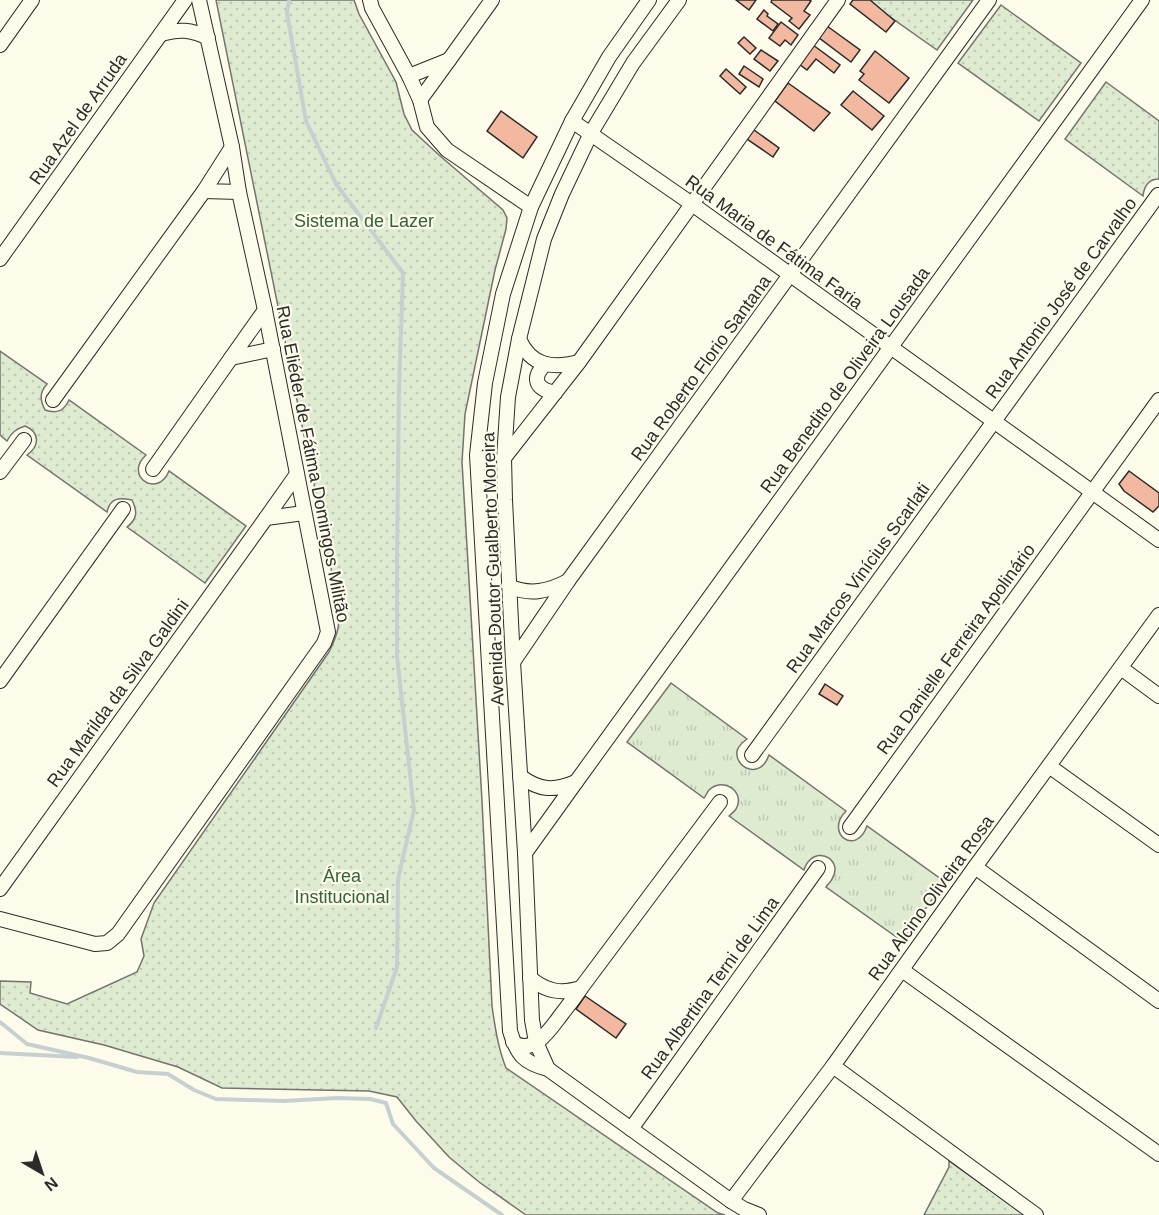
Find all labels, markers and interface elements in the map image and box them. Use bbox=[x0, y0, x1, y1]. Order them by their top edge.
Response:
street label: Rua Azel de Arruda bbox=[25, 49, 131, 188]
street label: Rua Maria de Fátima Faria bbox=[682, 171, 867, 314]
street label: Rua Antonio José de Carvalho bbox=[981, 194, 1141, 402]
park label: Sistema de Lazer bbox=[294, 211, 434, 231]
street label: Rua Benedito de Oliveira Lousada bbox=[756, 262, 934, 497]
street label: Rua Roberto Florio Santana bbox=[627, 271, 776, 465]
street label: Rua Eliéder de Fátima Domingos Militão bbox=[272, 304, 354, 624]
street label: Avenida Doutor Gualberto Moreira bbox=[478, 431, 508, 706]
street label: Rua Marcos Vinícius Scarlati bbox=[782, 479, 934, 677]
street label: Rua Danielle Ferreira Apolinário bbox=[873, 540, 1039, 758]
street label: Rua Marilda da Silva Galdini bbox=[43, 595, 193, 791]
street label: Rua Alcino Oliveira Rosa bbox=[864, 811, 998, 984]
park label: Área Institucional bbox=[294, 866, 390, 907]
street label: Rua Albertina Terni de Lima bbox=[637, 892, 784, 1083]
north arrow bbox=[12, 1143, 72, 1203]
text: N bbox=[41, 1174, 61, 1195]

